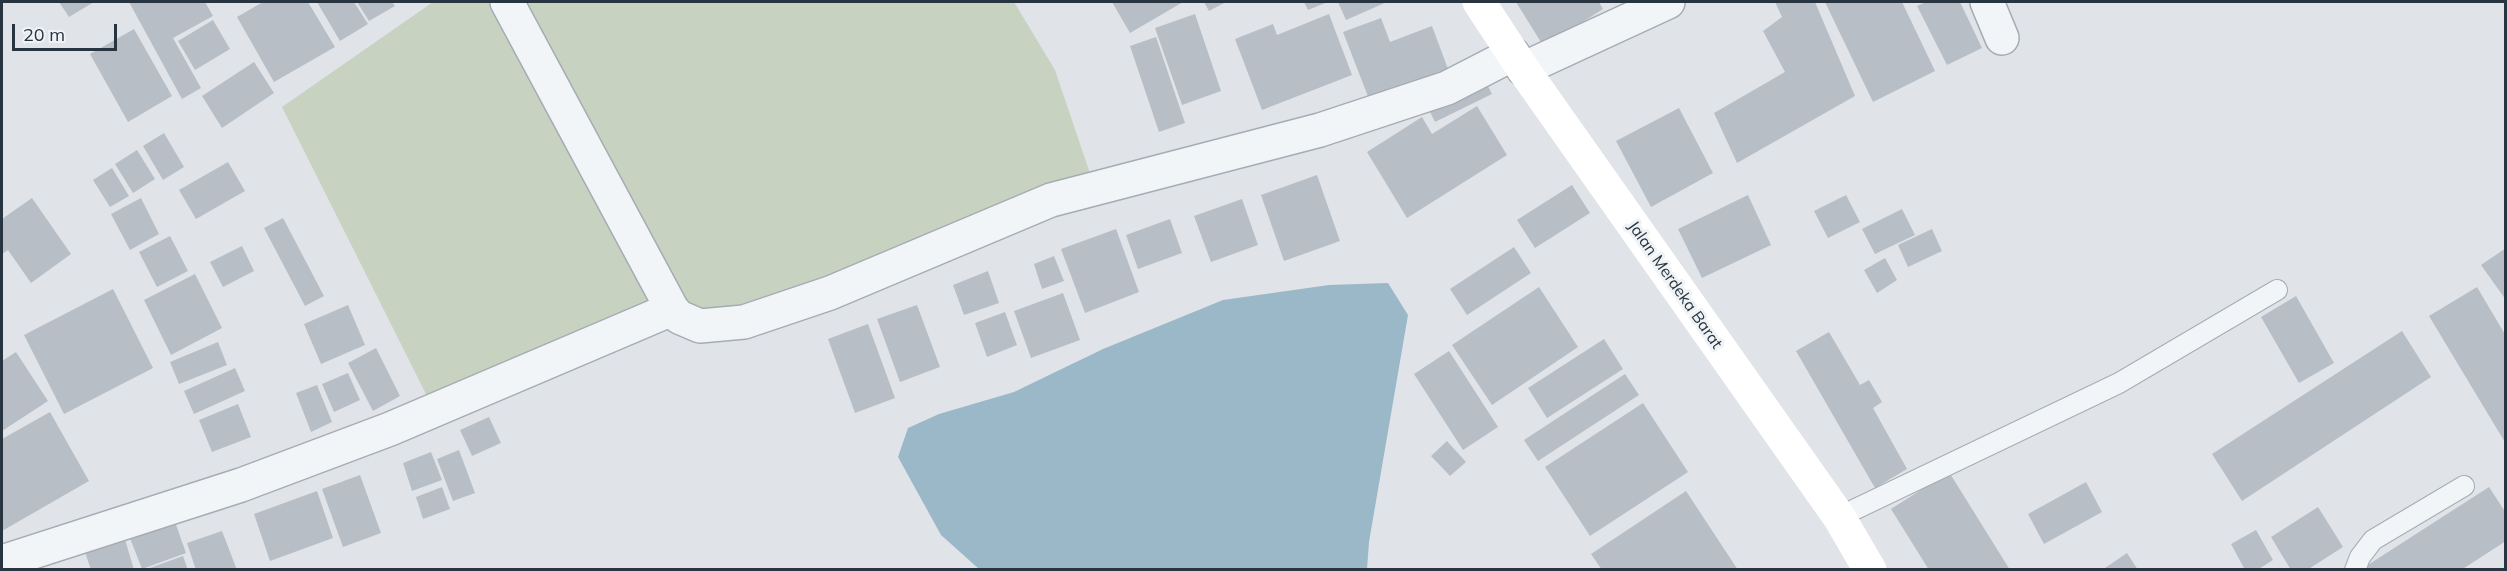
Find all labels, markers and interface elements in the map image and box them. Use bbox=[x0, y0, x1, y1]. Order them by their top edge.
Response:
scale bar bbox=[15, 12, 120, 50]
text: 20 m bbox=[23, 23, 65, 46]
street label: Jalan Merdeka Barat bbox=[1624, 217, 1726, 353]

